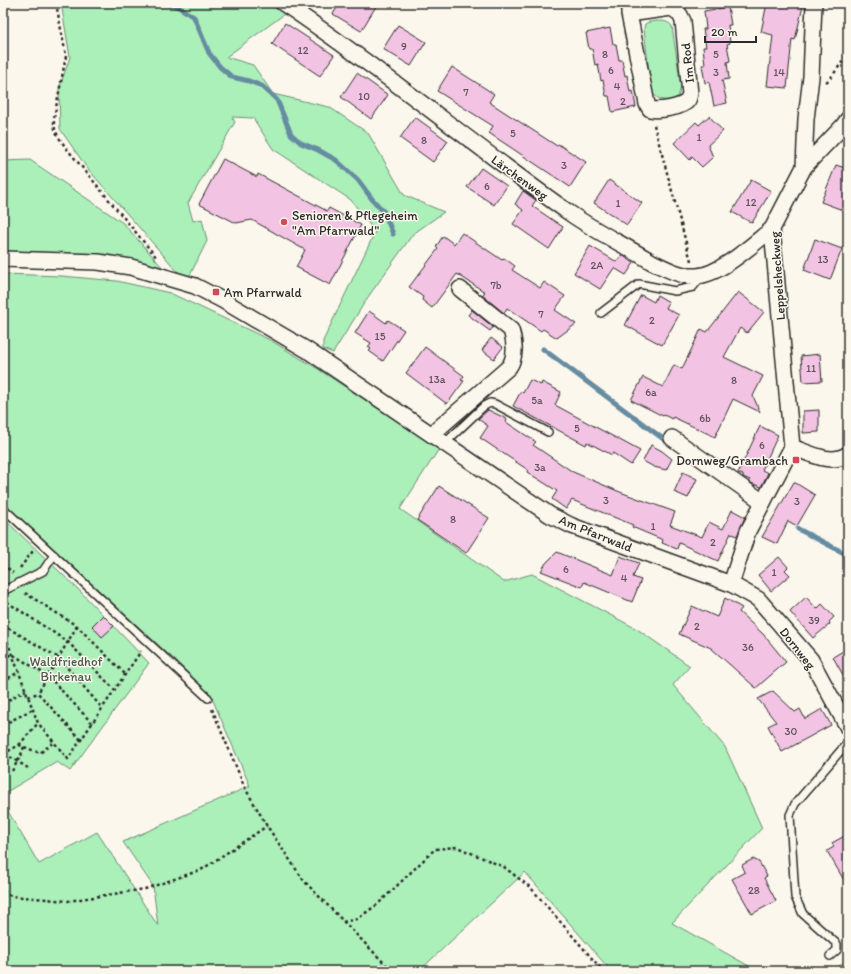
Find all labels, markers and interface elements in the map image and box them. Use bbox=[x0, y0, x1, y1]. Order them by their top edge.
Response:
scale bar bbox=[705, 18, 756, 44]
text: 20 m bbox=[711, 25, 738, 39]
house number: 9 bbox=[401, 40, 407, 53]
street label: Im Rod bbox=[678, 42, 697, 84]
house number: 12 bbox=[298, 44, 309, 57]
house number: 8 bbox=[602, 48, 608, 61]
house number: 5 bbox=[713, 48, 719, 61]
house number: 6 bbox=[608, 64, 614, 77]
house number: 3 bbox=[713, 66, 719, 79]
house number: 14 bbox=[773, 66, 785, 79]
house number: 4 bbox=[614, 80, 621, 93]
house number: 7 bbox=[463, 86, 469, 99]
house number: 10 bbox=[358, 90, 370, 103]
house number: 2 bbox=[620, 95, 626, 108]
house number: 5 bbox=[510, 127, 516, 140]
house number: 1 bbox=[696, 131, 702, 144]
house number: 8 bbox=[421, 134, 427, 147]
street label: Lärchenweg bbox=[488, 152, 551, 203]
house number: 3 bbox=[561, 159, 567, 172]
house number: 6 bbox=[484, 180, 490, 193]
house number: 12 bbox=[746, 196, 757, 209]
house number: 1 bbox=[615, 197, 621, 210]
place label: Senioren & Pflegeheim "Am Pfarrwald" bbox=[292, 208, 418, 238]
marker: Senioren & Pflegeheim "Am Pfarrwald" bbox=[279, 217, 289, 227]
street label: Leppelsheckweg bbox=[767, 231, 788, 321]
house number: 13 bbox=[817, 253, 829, 266]
house number: 2A bbox=[591, 259, 603, 272]
house number: 7b bbox=[490, 279, 502, 292]
place label: Am Pfarrwald bbox=[224, 285, 302, 300]
marker: Am Pfarrwald bbox=[211, 287, 221, 297]
house number: 7 bbox=[538, 308, 544, 321]
house number: 2 bbox=[649, 314, 655, 327]
house number: 15 bbox=[375, 330, 386, 343]
house number: 11 bbox=[806, 362, 816, 375]
house number: 13a bbox=[429, 373, 446, 386]
house number: 8 bbox=[731, 374, 737, 387]
house number: 6a bbox=[645, 386, 657, 399]
house number: 5a bbox=[531, 394, 543, 407]
house number: 6b bbox=[699, 412, 711, 425]
house number: 5 bbox=[574, 422, 580, 435]
house number: 6 bbox=[759, 439, 765, 452]
place label: Dornweg/Grambach bbox=[676, 453, 788, 468]
marker: Dornweg/Grambach bbox=[791, 455, 801, 465]
house number: 3a bbox=[534, 461, 546, 474]
house number: 3 bbox=[603, 494, 609, 507]
house number: 3 bbox=[794, 495, 800, 508]
street label: Am Pfarrwald bbox=[557, 512, 635, 555]
house number: 8 bbox=[450, 513, 456, 526]
house number: 1 bbox=[650, 520, 656, 533]
house number: 2 bbox=[710, 536, 716, 549]
house number: 6 bbox=[563, 563, 569, 576]
house number: 1 bbox=[771, 566, 777, 579]
house number: 4 bbox=[621, 572, 628, 585]
house number: 39 bbox=[808, 614, 820, 627]
house number: 2 bbox=[694, 620, 700, 633]
street label: Dornweg bbox=[777, 624, 819, 673]
house number: 36 bbox=[742, 641, 754, 654]
park label: Waldfriedhof Birkenau bbox=[29, 654, 103, 684]
house number: 30 bbox=[785, 725, 798, 738]
house number: 28 bbox=[748, 884, 760, 897]

